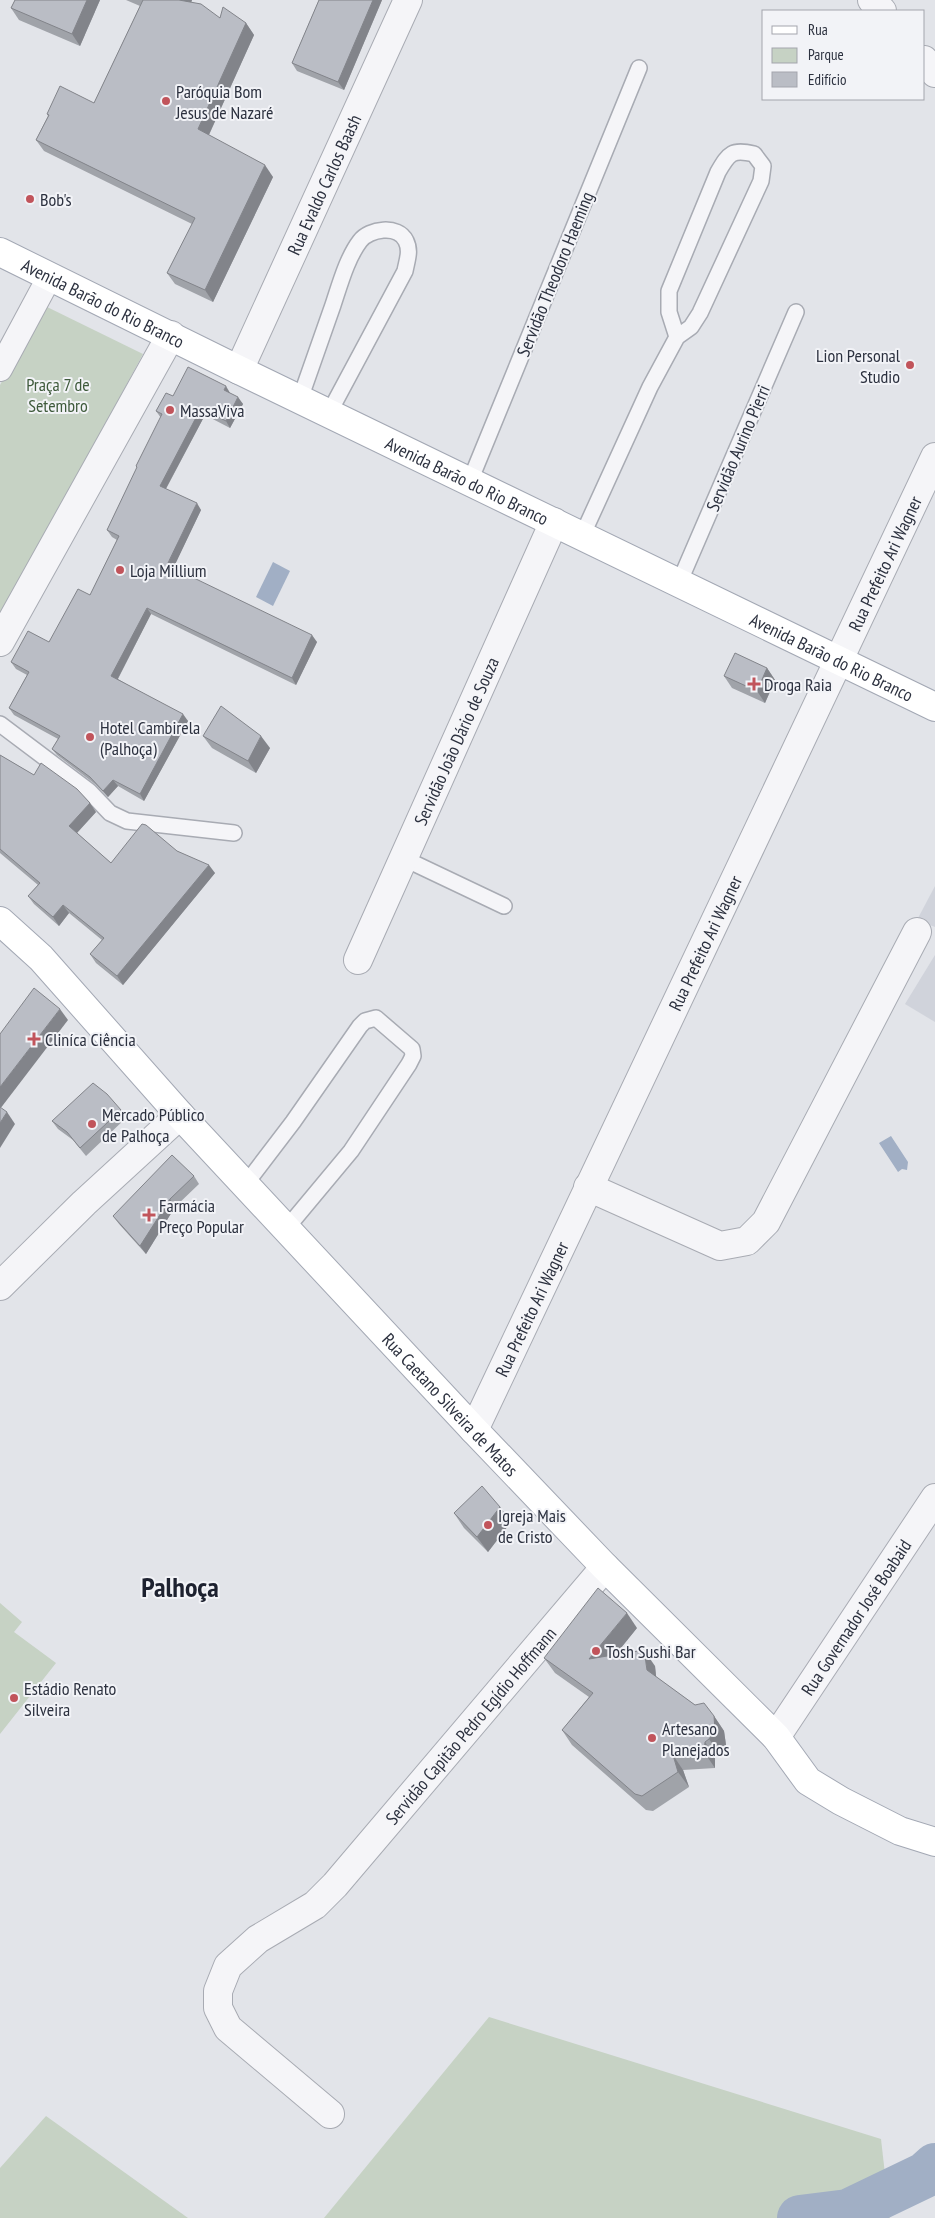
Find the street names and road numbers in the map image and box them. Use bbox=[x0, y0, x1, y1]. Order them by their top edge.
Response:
street label: Rua Evaldo Carlos Baash bbox=[282, 111, 366, 258]
street label: Servidão Theodoro Haeming bbox=[511, 188, 599, 360]
street label: Avenida Barão do Rio Branco bbox=[18, 253, 188, 353]
street label: Servidão Aurino Pierri bbox=[701, 381, 775, 515]
street label: Avenida Barão do Rio Branco bbox=[382, 431, 553, 530]
street label: Rua Prefeito Ari Wagner bbox=[843, 492, 926, 635]
street label: Avenida Barão do Rio Branco bbox=[746, 608, 917, 706]
street label: Servidão João Dário de Souza bbox=[408, 653, 504, 829]
street label: Rua Prefeito Ari Wagner bbox=[663, 872, 747, 1014]
street label: Rua Prefeito Ari Wagner bbox=[490, 1238, 573, 1380]
street label: Rua Caetano Silveira de Matos bbox=[378, 1328, 523, 1481]
street label: Rua Governador José Boabaid bbox=[796, 1535, 916, 1699]
street label: Servidão Capitão Pedro Egídio Hoffmann bbox=[380, 1622, 561, 1829]

